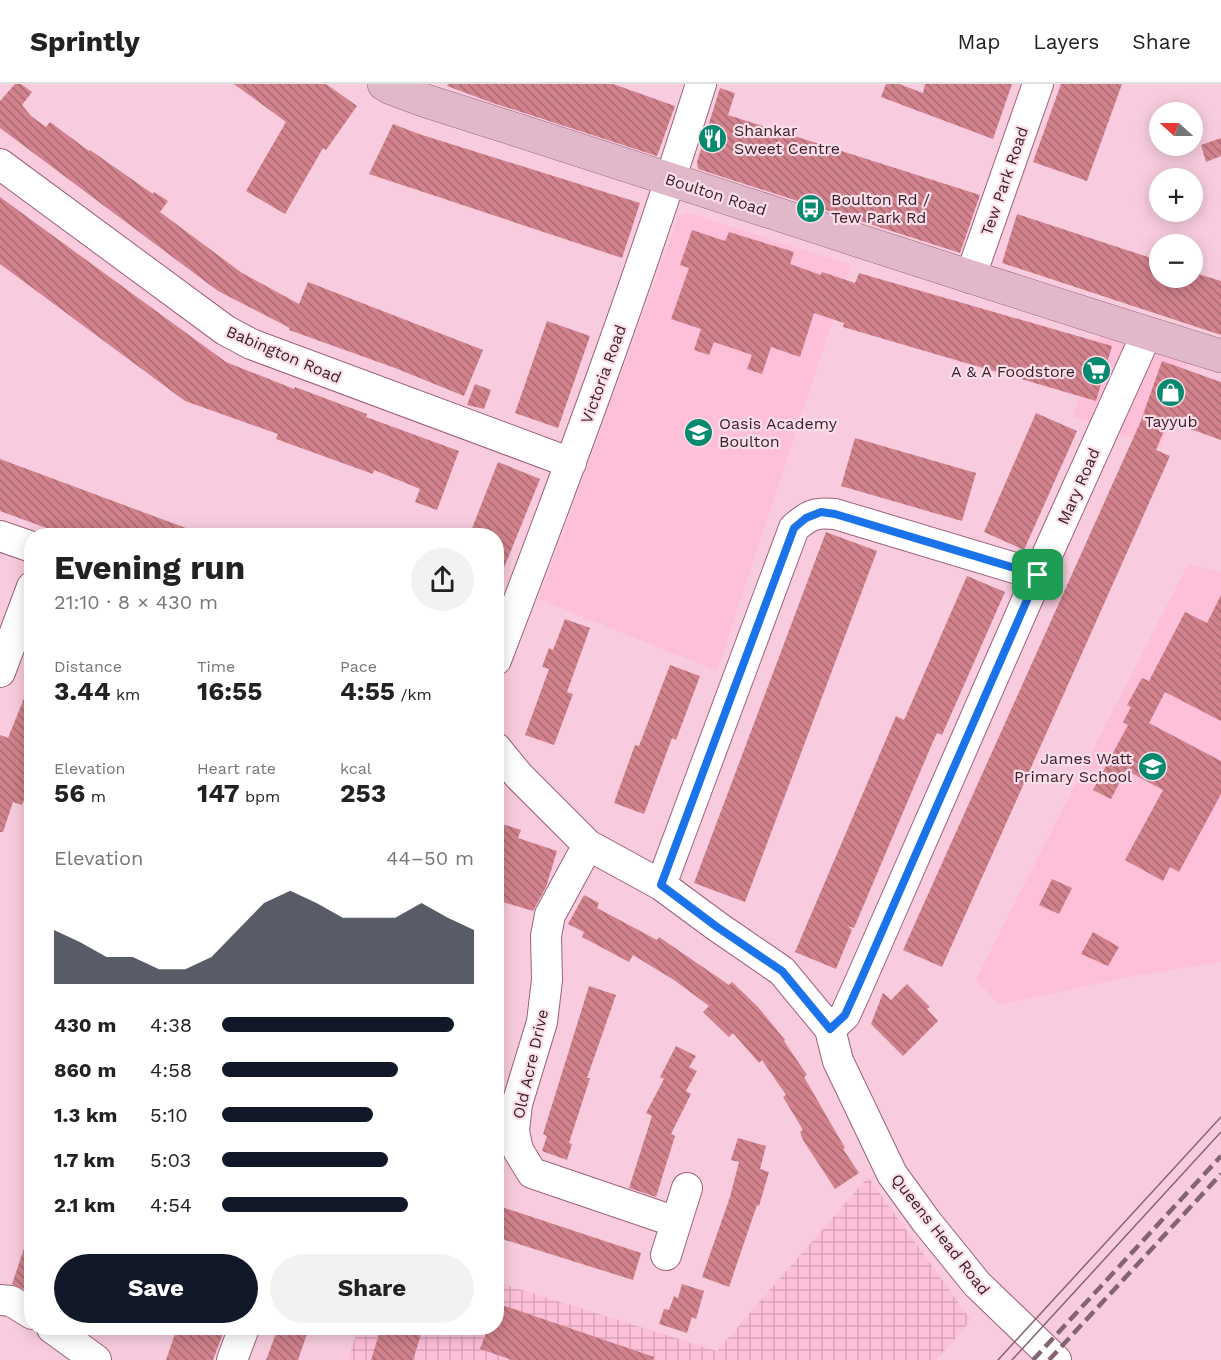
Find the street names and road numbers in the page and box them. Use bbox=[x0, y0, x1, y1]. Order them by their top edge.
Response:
street label: Tew Park Road bbox=[977, 124, 1032, 238]
street label: Boulton Road bbox=[663, 169, 769, 220]
street label: Babington Road bbox=[224, 322, 344, 387]
street label: Victoria Road bbox=[577, 322, 630, 426]
street label: Mary Road bbox=[1053, 445, 1104, 527]
street label: Old Acre Drive bbox=[509, 1007, 552, 1121]
street label: Queens Head Road bbox=[887, 1170, 994, 1299]

